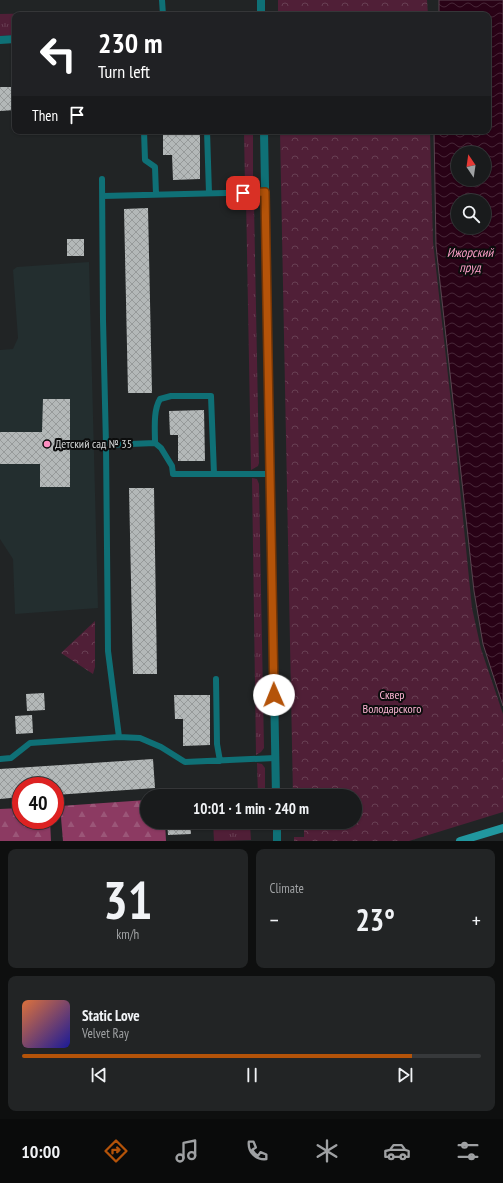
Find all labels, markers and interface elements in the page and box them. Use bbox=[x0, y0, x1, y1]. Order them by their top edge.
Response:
text: 230 m bbox=[98, 24, 162, 61]
icon: left bbox=[32, 28, 84, 80]
text: Turn left bbox=[98, 60, 150, 83]
icon: arrive bbox=[66, 104, 88, 126]
text: Then bbox=[32, 106, 58, 125]
north arrow bbox=[451, 146, 491, 186]
map controls bbox=[451, 146, 491, 234]
pin bbox=[226, 176, 260, 210]
icon: arrive bbox=[232, 182, 254, 204]
button: search bbox=[451, 194, 491, 234]
water label: Ижорский пруд bbox=[447, 244, 494, 276]
place label: Детский сад № 35 bbox=[55, 436, 132, 451]
marker: Детский сад № 35 bbox=[42, 439, 52, 449]
position arrow bbox=[253, 674, 295, 716]
park label: Сквер Володарского bbox=[363, 687, 421, 716]
speed limit sign: 40 bbox=[12, 777, 64, 829]
text: 10:01 · 1 min · 240 m bbox=[193, 799, 309, 818]
text: 31 bbox=[103, 866, 153, 933]
text: Climate bbox=[270, 880, 304, 897]
text: 23° bbox=[355, 900, 395, 939]
text: − bbox=[270, 906, 279, 934]
text: + bbox=[472, 906, 481, 934]
text: km/h bbox=[116, 926, 139, 943]
text: Static Love bbox=[82, 1006, 140, 1025]
text: Velvet Ray bbox=[82, 1025, 129, 1042]
icon: previous bbox=[88, 1064, 110, 1086]
icon: pause bbox=[241, 1064, 263, 1086]
icon: next bbox=[394, 1064, 416, 1086]
icon: directions bbox=[102, 1137, 130, 1165]
icon: music bbox=[173, 1137, 201, 1165]
icon: phone bbox=[243, 1137, 271, 1165]
icon: climate bbox=[313, 1137, 341, 1165]
icon: car bbox=[383, 1137, 411, 1165]
icon: filters bbox=[454, 1137, 482, 1165]
text: 10:00 bbox=[21, 1140, 60, 1163]

